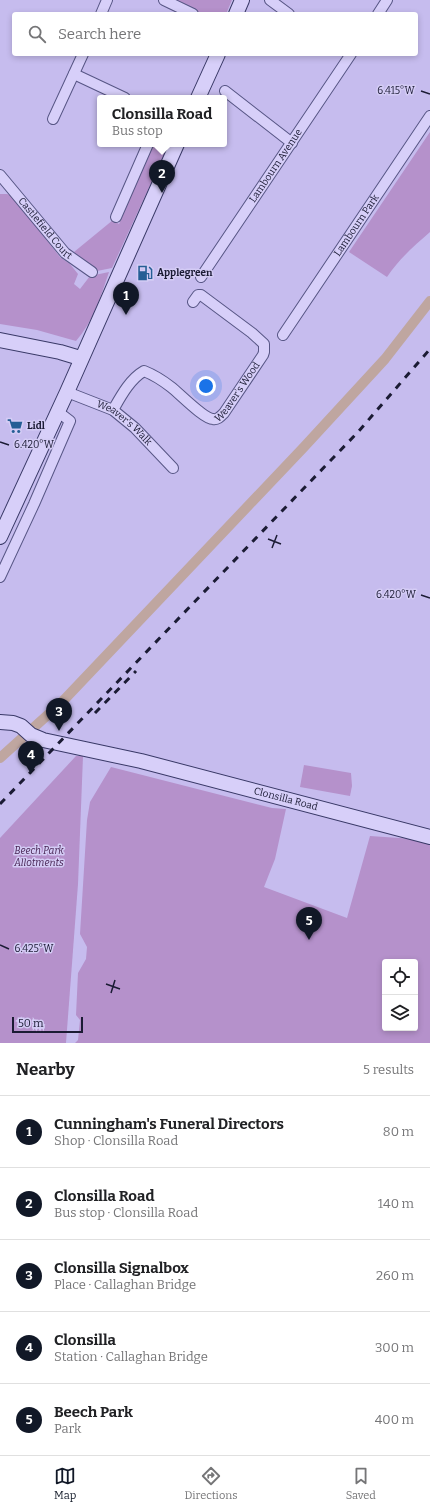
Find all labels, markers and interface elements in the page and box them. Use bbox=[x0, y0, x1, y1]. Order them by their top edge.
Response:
search box bbox=[12, 12, 418, 56]
icon: search bbox=[26, 23, 48, 45]
text: Search here bbox=[58, 25, 141, 43]
text: 6.415°W bbox=[377, 85, 415, 97]
popup bbox=[97, 95, 227, 147]
text: Clonsilla Road bbox=[112, 105, 212, 123]
text: Bus stop bbox=[112, 123, 163, 138]
street label: Lambourn Avenue bbox=[247, 127, 305, 205]
pin: 2 bbox=[149, 160, 175, 193]
street label: Lambourn Park bbox=[332, 192, 382, 259]
street label: Castlefield Court bbox=[15, 195, 75, 262]
fuel station icon: Applegreen bbox=[136, 264, 154, 282]
place label: Applegreen bbox=[157, 267, 213, 279]
pin: 1 bbox=[113, 282, 139, 315]
street label: Weaver's Wood bbox=[212, 360, 263, 425]
your location bbox=[196, 376, 216, 396]
street label: Weaver's Walk bbox=[95, 398, 155, 448]
supermarket icon: Lidl bbox=[6, 417, 24, 435]
place label: Lidl bbox=[27, 420, 45, 432]
text: 6.420°W bbox=[14, 439, 55, 451]
text: 6.420°W bbox=[376, 589, 417, 601]
pin: 3 bbox=[46, 698, 72, 731]
pin: 4 bbox=[18, 741, 44, 774]
street label: Clonsilla Road bbox=[253, 785, 319, 813]
park label: Beech Park Allotments bbox=[13, 845, 64, 869]
pin: 5 bbox=[296, 907, 322, 940]
text: 6.425°W bbox=[15, 943, 54, 955]
map controls bbox=[382, 959, 418, 1031]
button: locate bbox=[382, 959, 418, 995]
button: layers bbox=[382, 995, 418, 1031]
scale bar bbox=[12, 1015, 83, 1034]
text: 50 m bbox=[18, 1017, 44, 1030]
text: Nearby bbox=[16, 1059, 75, 1080]
text: 5 results bbox=[363, 1062, 414, 1077]
text: Cunningham's Funeral Directors bbox=[54, 1115, 284, 1133]
text: 1 bbox=[26, 1124, 32, 1139]
text: 80 m bbox=[383, 1124, 414, 1139]
text: Shop · Clonsilla Road bbox=[54, 1133, 178, 1148]
text: Clonsilla Road bbox=[54, 1187, 155, 1205]
text: 2 bbox=[25, 1196, 33, 1211]
text: 140 m bbox=[378, 1196, 414, 1211]
text: Bus stop · Clonsilla Road bbox=[54, 1205, 198, 1220]
text: Clonsilla Signalbox bbox=[54, 1259, 189, 1277]
text: 3 bbox=[25, 1268, 33, 1283]
text: 260 m bbox=[376, 1268, 414, 1283]
text: Place · Callaghan Bridge bbox=[54, 1277, 196, 1292]
text: Clonsilla bbox=[54, 1331, 116, 1349]
text: 4 bbox=[25, 1340, 33, 1355]
text: 300 m bbox=[375, 1340, 414, 1355]
text: Station · Callaghan Bridge bbox=[54, 1349, 208, 1364]
text: Beech Park bbox=[54, 1403, 133, 1421]
text: 5 bbox=[25, 1412, 33, 1427]
text: 400 m bbox=[375, 1412, 414, 1427]
text: Park bbox=[54, 1421, 81, 1436]
tab: Map bbox=[54, 1465, 76, 1502]
tab: Directions bbox=[185, 1465, 237, 1502]
tab: Saved bbox=[346, 1465, 376, 1502]

